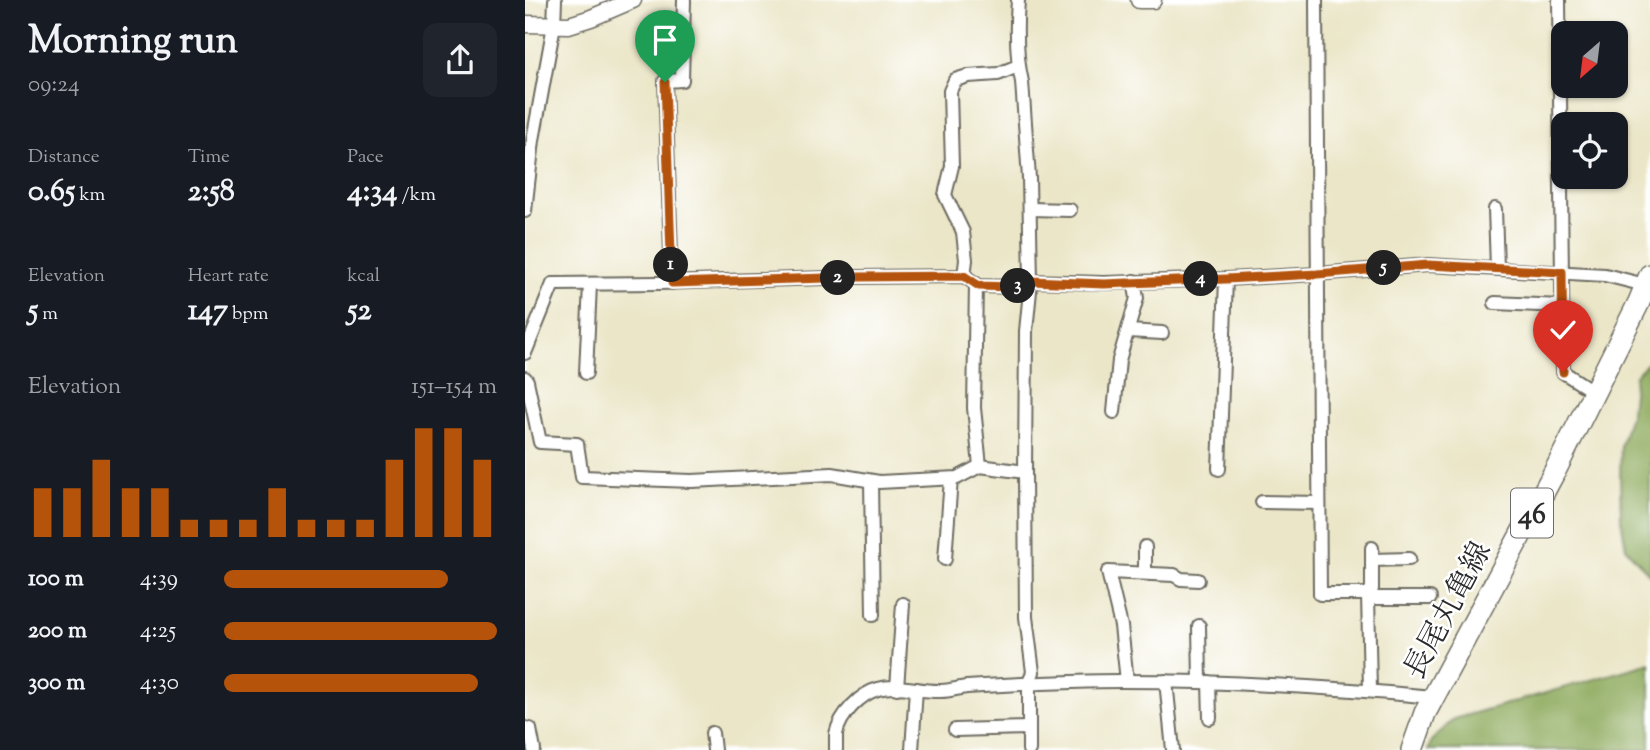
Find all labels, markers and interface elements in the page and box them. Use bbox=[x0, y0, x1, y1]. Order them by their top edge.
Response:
pin bbox=[635, 10, 695, 82]
text: Morning run bbox=[28, 16, 238, 70]
icon: arrive bbox=[646, 21, 684, 59]
north arrow bbox=[1551, 21, 1627, 98]
map controls bbox=[1551, 21, 1628, 189]
button: share bbox=[423, 23, 497, 97]
text: 09:24 bbox=[28, 69, 80, 102]
button: locate bbox=[1551, 112, 1628, 189]
text: Distance bbox=[28, 144, 100, 171]
text: Time bbox=[188, 144, 230, 171]
text: Pace bbox=[347, 144, 384, 171]
text: 0.65 bbox=[28, 171, 75, 214]
text: 2:58 bbox=[188, 171, 235, 214]
text: 4:34 bbox=[347, 171, 398, 214]
text: km bbox=[75, 182, 105, 209]
text: /km bbox=[398, 182, 436, 209]
pin: 1 bbox=[653, 247, 689, 282]
pin: 5 bbox=[1367, 250, 1401, 286]
text: 1 bbox=[667, 251, 674, 278]
text: 5 bbox=[1380, 254, 1387, 281]
pin: 2 bbox=[821, 260, 855, 296]
pin: 4 bbox=[1183, 262, 1219, 296]
text: Elevation bbox=[28, 263, 105, 290]
text: Heart rate bbox=[188, 263, 269, 290]
text: kcal bbox=[347, 263, 380, 290]
text: 2 bbox=[833, 264, 842, 291]
text: 4 bbox=[1196, 265, 1205, 292]
pin: 3 bbox=[1001, 268, 1035, 304]
text: 3 bbox=[1014, 272, 1021, 299]
text: 5 bbox=[28, 290, 38, 333]
text: 147 bbox=[188, 290, 228, 333]
text: 52 bbox=[347, 290, 372, 333]
pin bbox=[1533, 300, 1593, 372]
text: m bbox=[38, 301, 58, 328]
text: bpm bbox=[228, 301, 269, 328]
icon: check bbox=[1544, 311, 1582, 349]
text: Elevation bbox=[28, 371, 121, 404]
text: 151–154 m bbox=[411, 371, 497, 404]
road number: 46 bbox=[1511, 489, 1553, 538]
street label: 長尾丸亀線 bbox=[1395, 535, 1503, 687]
text: 100 m bbox=[28, 563, 84, 596]
text: 4:39 bbox=[140, 563, 178, 596]
text: 200 m bbox=[28, 615, 87, 648]
text: 4:25 bbox=[140, 615, 176, 648]
text: 300 m bbox=[28, 667, 85, 700]
text: 4:30 bbox=[140, 667, 179, 700]

